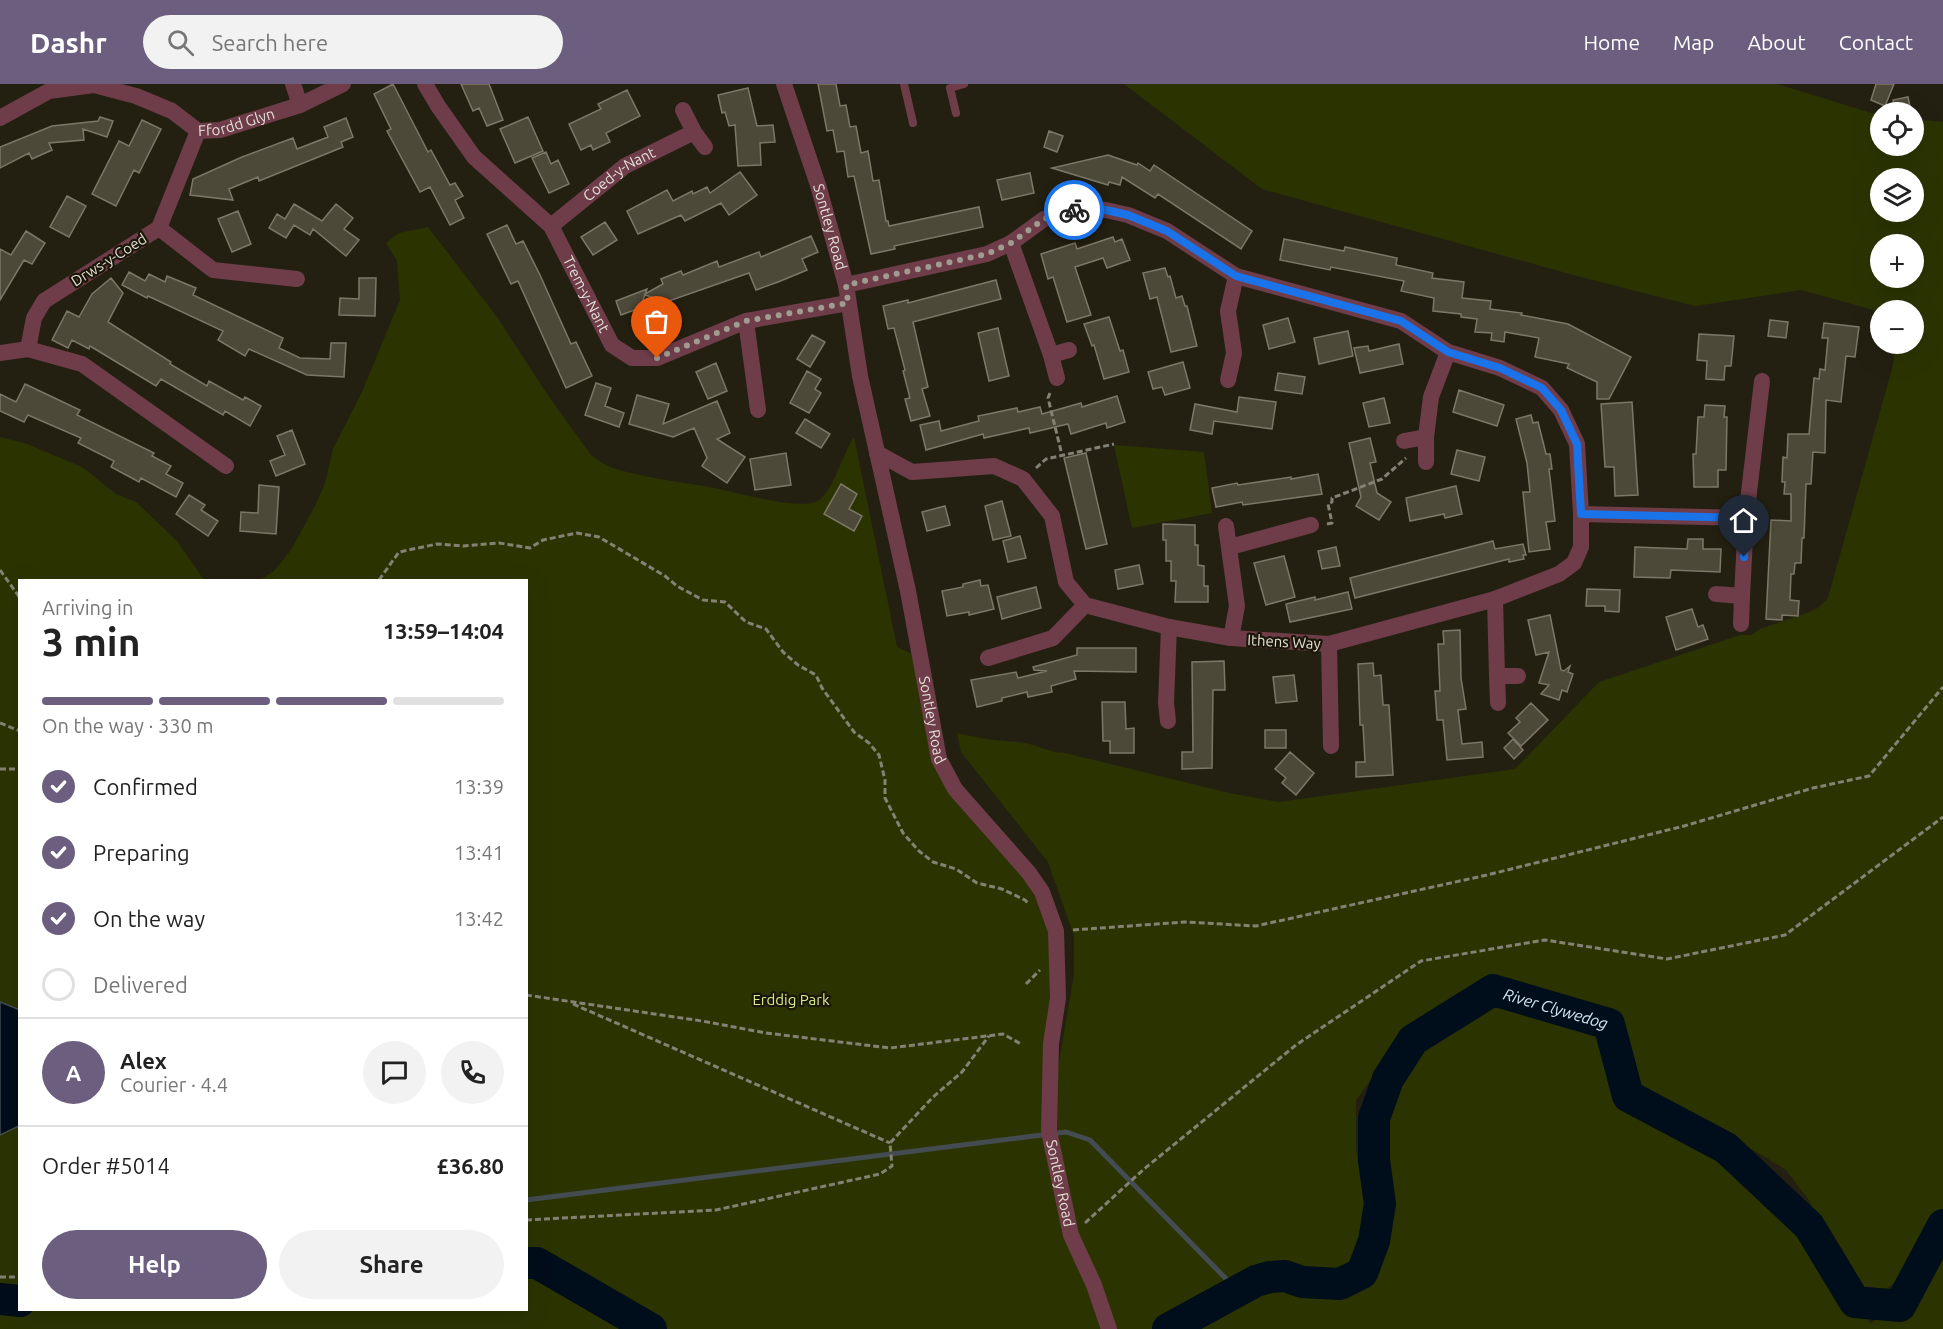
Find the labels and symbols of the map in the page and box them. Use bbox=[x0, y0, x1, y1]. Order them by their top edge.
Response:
street label: Ffordd Glyn bbox=[198, 104, 277, 139]
street label: Coed-y-Nant bbox=[580, 143, 658, 204]
courier bbox=[1044, 180, 1104, 240]
street label: Sontley Road bbox=[810, 182, 850, 272]
street label: Drws-y-Coed bbox=[68, 230, 150, 289]
street label: Trem-y-Nant bbox=[560, 253, 613, 335]
pin bbox=[631, 296, 682, 358]
pin bbox=[1718, 495, 1769, 557]
street label: Ithens Way bbox=[1247, 631, 1321, 652]
street label: Sontley Road bbox=[916, 675, 949, 767]
water label: River Clywedog bbox=[1501, 985, 1610, 1032]
park label: Erddig Park bbox=[752, 991, 830, 1008]
street label: Sontley Road bbox=[1043, 1138, 1078, 1228]

